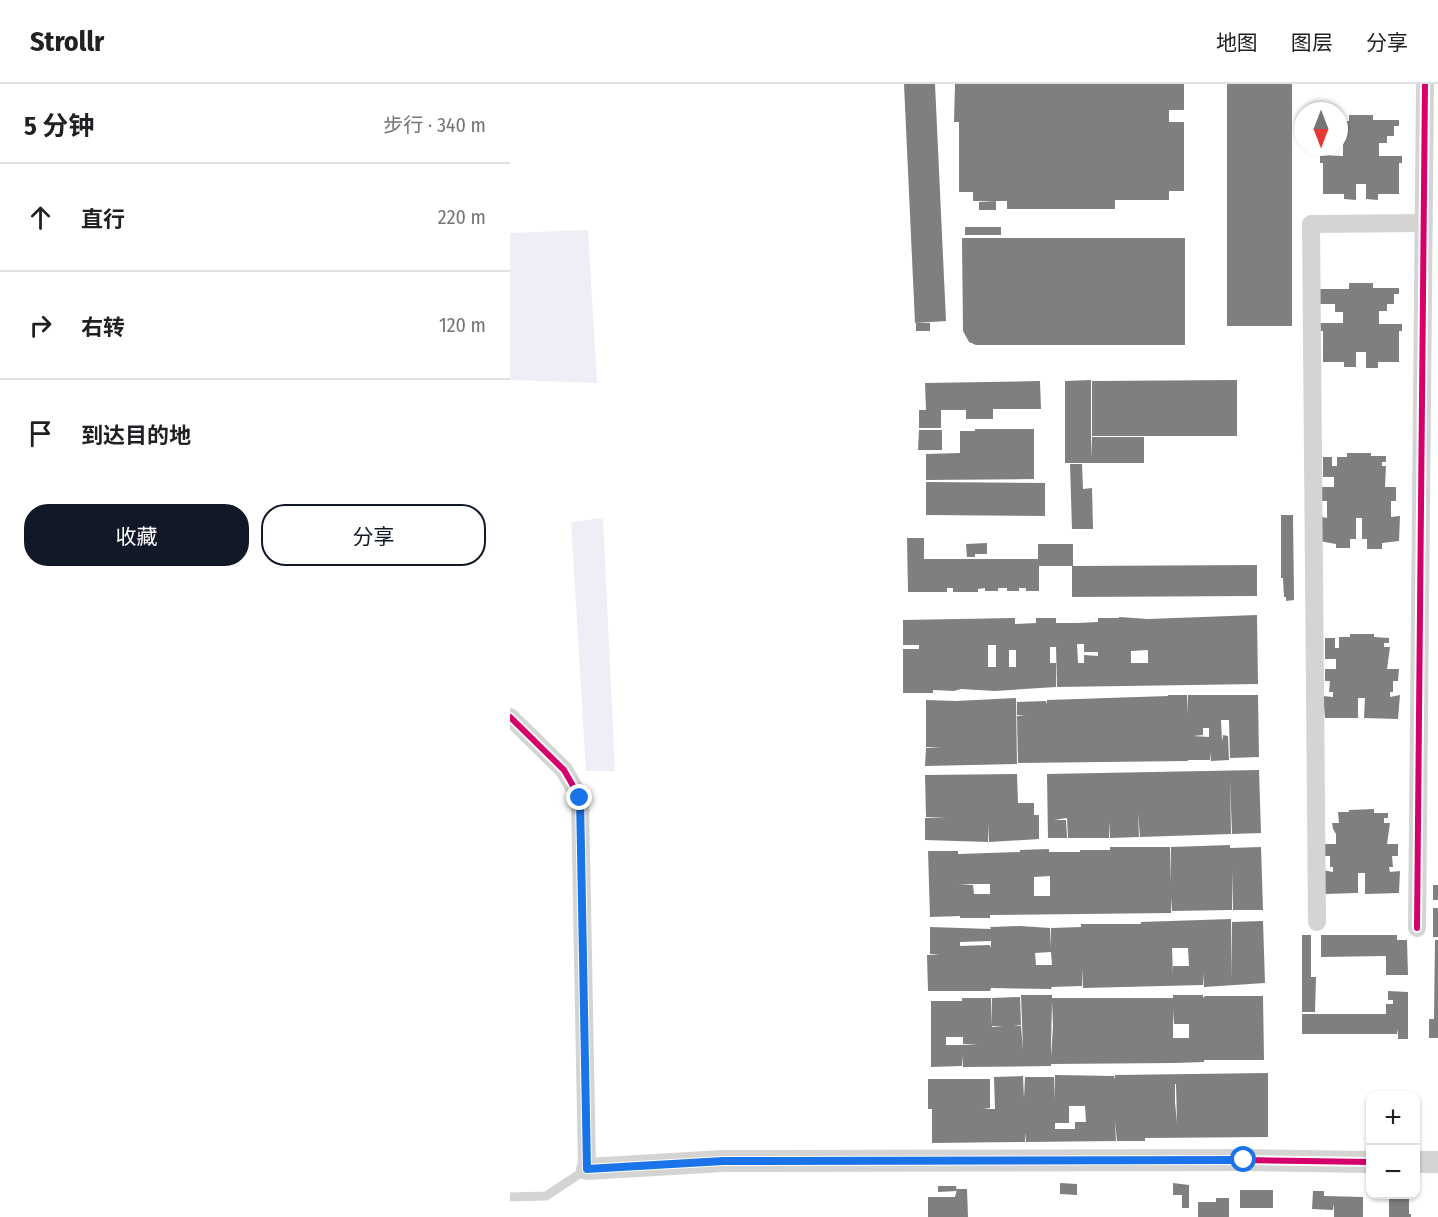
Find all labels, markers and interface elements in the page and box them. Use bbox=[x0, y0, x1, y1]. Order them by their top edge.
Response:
text: Strollr bbox=[30, 25, 104, 58]
text: 地图 bbox=[1216, 30, 1258, 56]
text: 图层 bbox=[1291, 30, 1333, 56]
text: 分享 bbox=[1366, 30, 1408, 56]
north arrow bbox=[1294, 102, 1348, 156]
text: 5 分钟 bbox=[24, 111, 94, 142]
text: 步行 · 340 m bbox=[383, 113, 486, 137]
icon: ahead bbox=[24, 201, 57, 234]
text: 220 m bbox=[438, 205, 486, 229]
text: 直行 bbox=[81, 206, 125, 233]
icon: right bbox=[24, 309, 57, 342]
text: 120 m bbox=[439, 313, 486, 337]
text: 右转 bbox=[81, 314, 125, 341]
icon: arrive bbox=[24, 417, 57, 450]
text: 到达目的地 bbox=[81, 422, 191, 449]
button: 收藏 bbox=[24, 504, 249, 566]
button: 分享 bbox=[261, 504, 486, 566]
route end bbox=[566, 784, 592, 810]
map controls bbox=[1366, 1091, 1420, 1199]
button: + bbox=[1366, 1091, 1420, 1145]
button: − bbox=[1366, 1145, 1420, 1199]
route start bbox=[1230, 1146, 1256, 1172]

